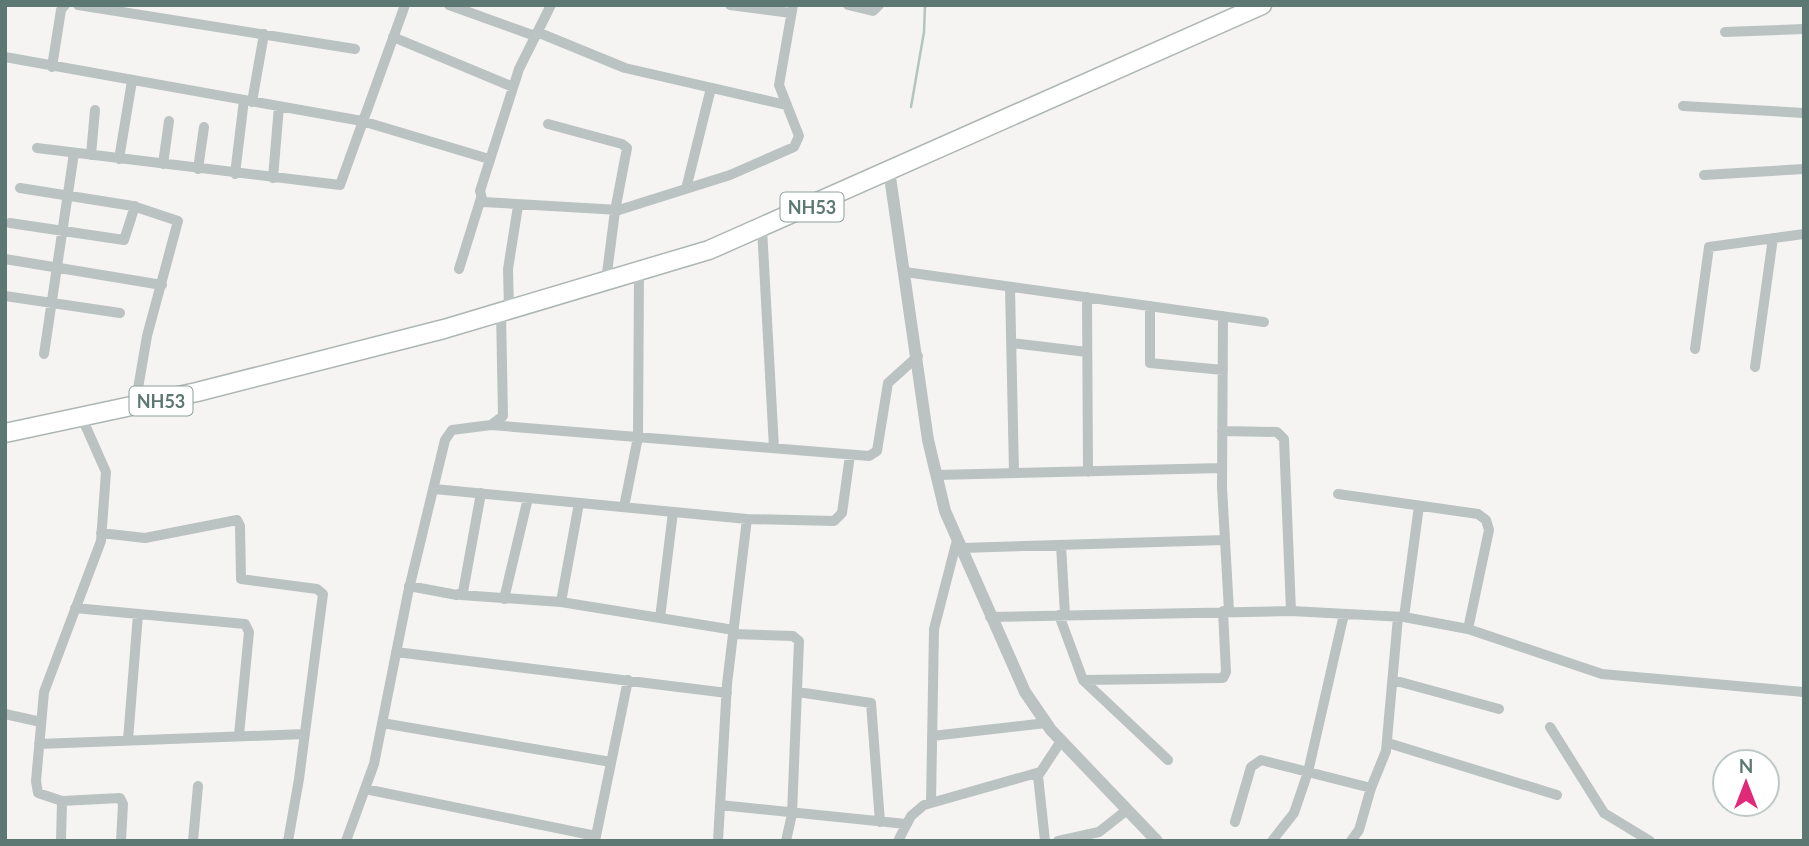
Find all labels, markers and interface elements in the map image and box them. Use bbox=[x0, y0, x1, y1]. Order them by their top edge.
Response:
road number: NH53 bbox=[780, 192, 844, 222]
road number: NH53 bbox=[130, 386, 192, 416]
north arrow bbox=[1711, 748, 1781, 818]
text: N bbox=[1739, 754, 1753, 777]

